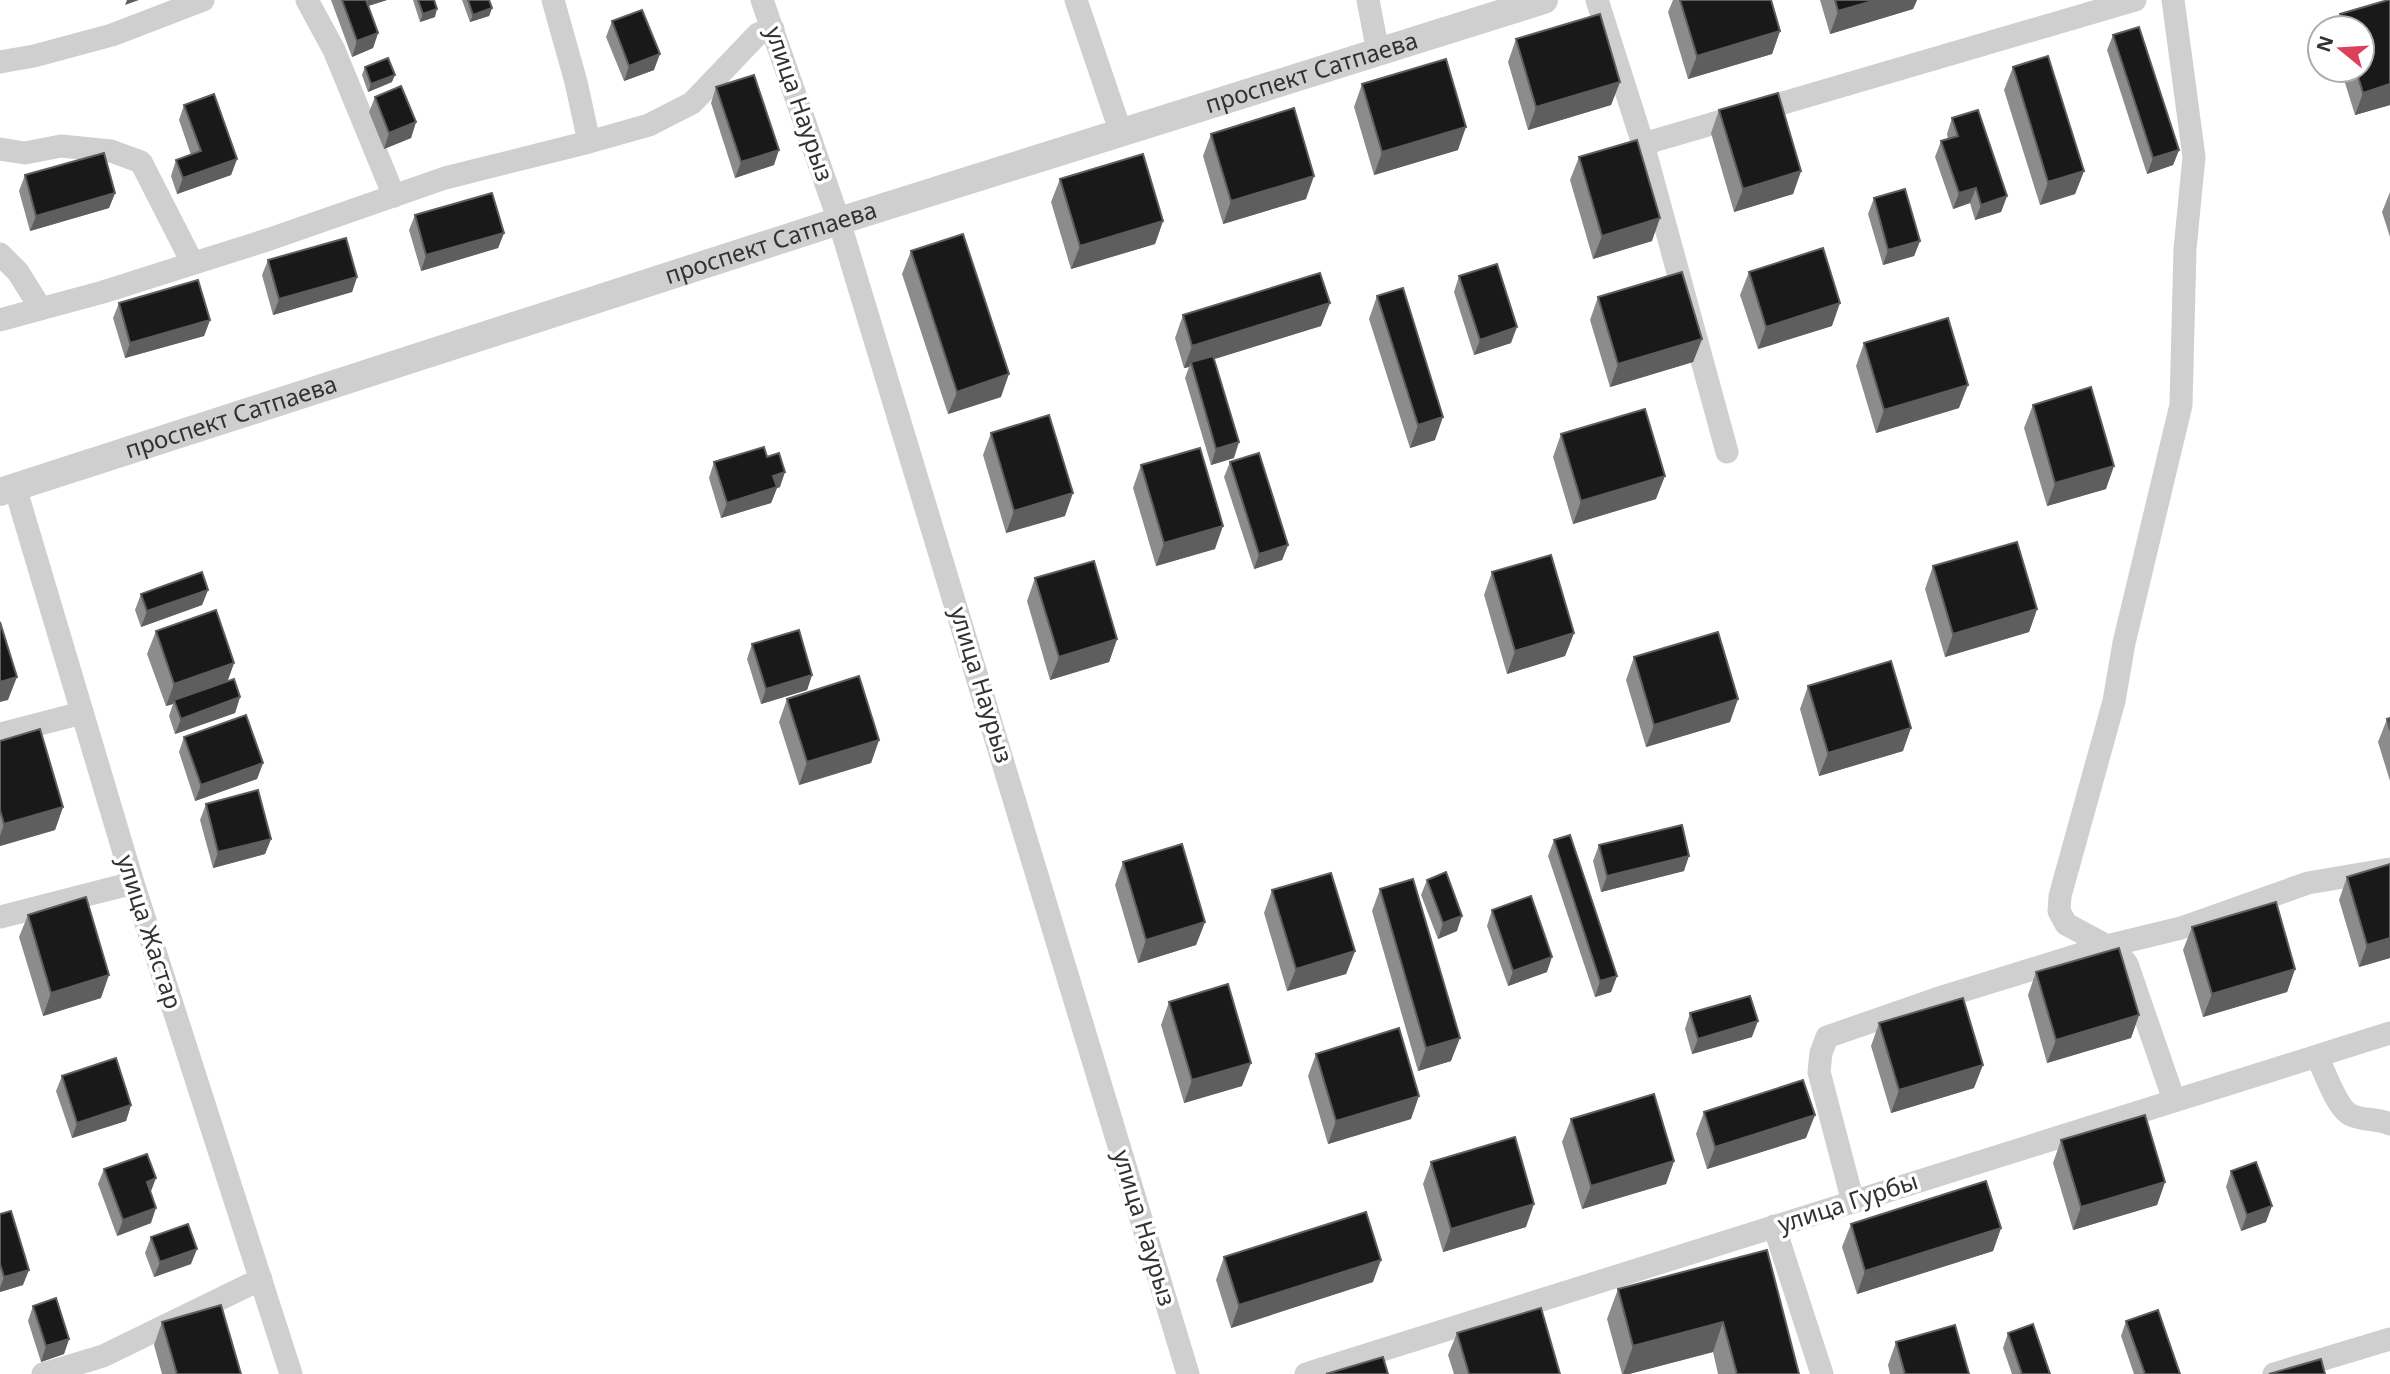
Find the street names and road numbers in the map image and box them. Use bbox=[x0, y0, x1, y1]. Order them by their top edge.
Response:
street label: улица Наурыз bbox=[758, 22, 842, 185]
street label: проспект Сатпаева bbox=[1201, 23, 1422, 120]
street label: проспект Сатпаева bbox=[660, 192, 880, 291]
street label: проспект Сатпаева bbox=[121, 366, 341, 466]
street label: улица Наурыз bbox=[943, 602, 1022, 767]
street label: улица Жастар bbox=[110, 850, 191, 1013]
street label: улица Наурыз bbox=[1106, 1145, 1185, 1310]
street label: улица Гурбы bbox=[1773, 1163, 1922, 1240]

